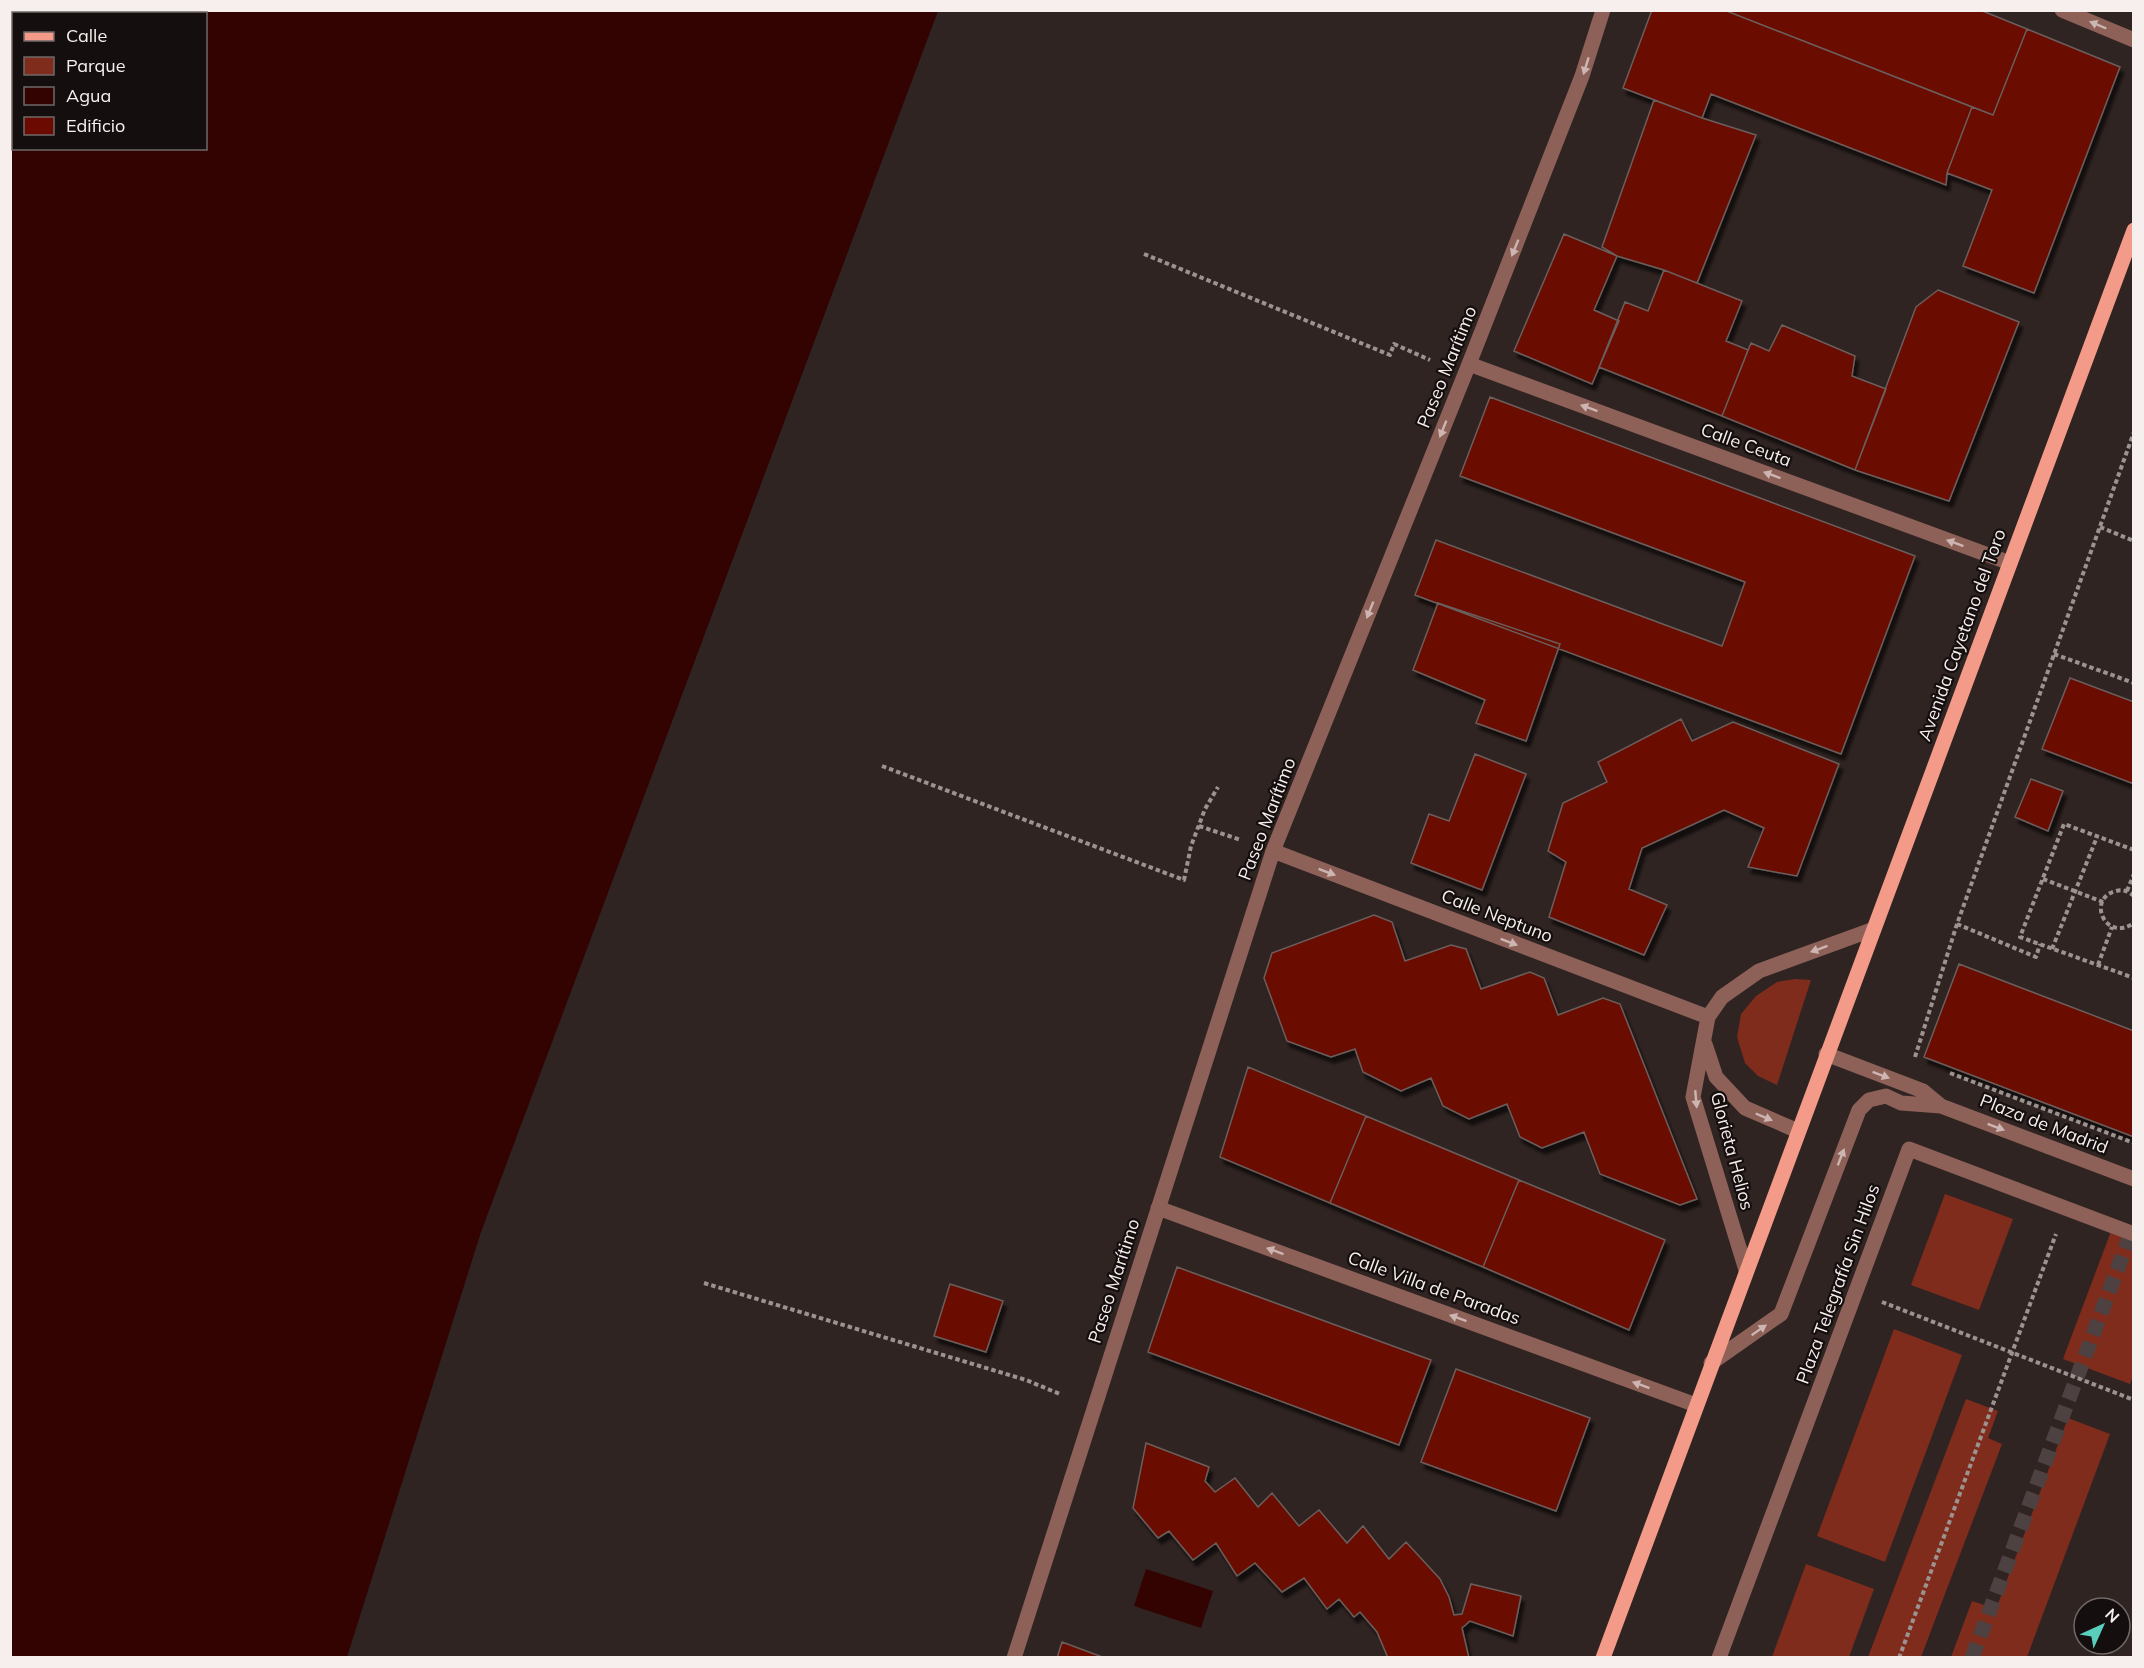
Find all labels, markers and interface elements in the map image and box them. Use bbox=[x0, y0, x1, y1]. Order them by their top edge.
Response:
legend bbox=[12, 12, 207, 150]
one-way arrow bbox=[2089, 20, 2107, 29]
text: Calle bbox=[66, 24, 107, 47]
text: Parque bbox=[66, 54, 125, 77]
one-way arrow bbox=[1580, 57, 1590, 75]
text: Agua bbox=[66, 84, 111, 107]
text: Edificio bbox=[66, 114, 125, 137]
one-way arrow bbox=[1510, 239, 1519, 257]
street label: Paseo Marítimo bbox=[1412, 302, 1481, 431]
one-way arrow bbox=[1580, 402, 1598, 412]
street label: Calle Ceuta bbox=[1698, 418, 1795, 472]
one-way arrow bbox=[1438, 421, 1448, 439]
one-way arrow bbox=[1763, 470, 1781, 480]
street label: Avenida Cayetano del Toro bbox=[1912, 526, 2011, 744]
one-way arrow bbox=[1946, 537, 1964, 547]
one-way arrow bbox=[1365, 601, 1374, 619]
street label: Paseo Marítimo bbox=[1233, 754, 1300, 883]
one-way arrow bbox=[1318, 868, 1336, 878]
street label: Calle Neptuno bbox=[1438, 884, 1556, 947]
one-way arrow bbox=[1501, 937, 1519, 947]
one-way arrow bbox=[1810, 945, 1828, 955]
one-way arrow bbox=[1872, 1071, 1890, 1081]
street label: Glorieta Helios bbox=[1706, 1089, 1759, 1213]
street label: Plaza de Madrid bbox=[1977, 1089, 2112, 1159]
one-way arrow bbox=[1691, 1090, 1701, 1109]
one-way arrow bbox=[1755, 1112, 1773, 1122]
one-way arrow bbox=[1987, 1123, 2005, 1132]
one-way arrow bbox=[1837, 1148, 1846, 1166]
street label: Plaza Telegrafía Sin Hilos bbox=[1791, 1181, 1884, 1387]
street label: Paseo Marítimo bbox=[1083, 1216, 1144, 1346]
one-way arrow bbox=[1266, 1245, 1284, 1255]
street label: Calle Villa de Paradas bbox=[1345, 1246, 1524, 1329]
one-way arrow bbox=[1449, 1312, 1467, 1322]
one-way arrow bbox=[1751, 1324, 1767, 1336]
one-way arrow bbox=[1632, 1379, 1650, 1389]
north arrow bbox=[2072, 1596, 2132, 1656]
text: N bbox=[2101, 1604, 2124, 1627]

